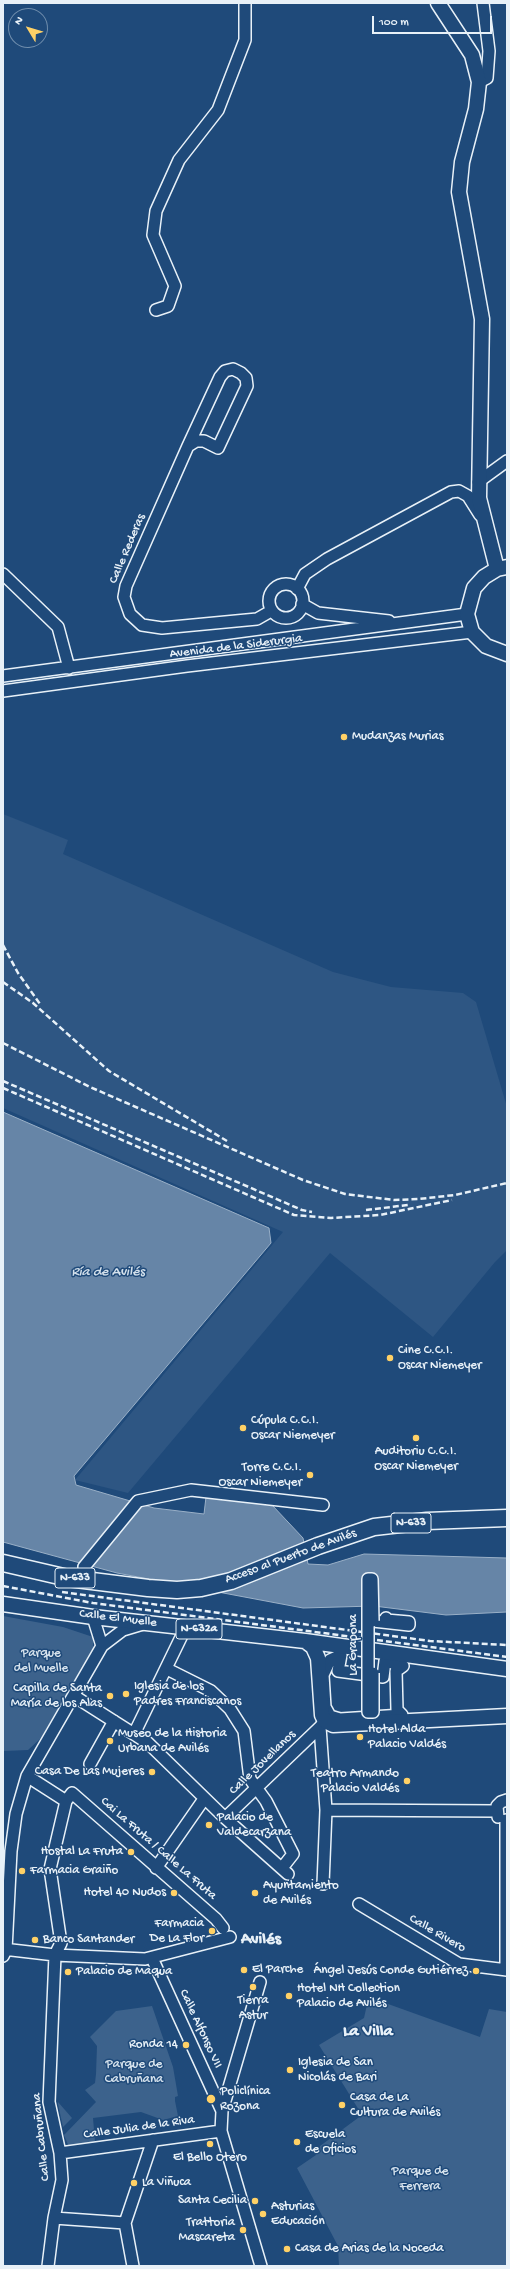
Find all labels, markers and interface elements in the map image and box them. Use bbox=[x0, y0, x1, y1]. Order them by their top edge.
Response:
north arrow bbox=[8, 8, 48, 48]
scale bar bbox=[374, 8, 494, 34]
text: N bbox=[12, 15, 26, 28]
text: 100 m bbox=[379, 16, 409, 30]
street label: Calle Rederas bbox=[106, 512, 150, 586]
street label: Avenida de la Siderurgia bbox=[169, 631, 303, 663]
place label: Mudanzas Murias bbox=[352, 729, 443, 745]
marker: Mudanzas Murias bbox=[339, 732, 349, 742]
water label: Ría de Avilés bbox=[71, 1265, 145, 1281]
place label: Cine C.C.I. Oscar Niemeyer bbox=[398, 1343, 482, 1374]
marker: Cine C.C.I. Oscar Niemeyer bbox=[385, 1353, 395, 1363]
place label: Cúpula C.C.I. Oscar Niemeyer bbox=[251, 1413, 335, 1444]
marker: Cúpula C.C.I. Oscar Niemeyer bbox=[238, 1423, 248, 1433]
marker: Auditoriu C.C.I. Oscar Niemeyer bbox=[411, 1433, 421, 1443]
place label: Auditoriu C.C.I. Oscar Niemeyer bbox=[374, 1444, 458, 1475]
place label: Torre C.C.I. Oscar Niemeyer bbox=[218, 1460, 302, 1491]
marker: Torre C.C.I. Oscar Niemeyer bbox=[305, 1470, 315, 1480]
road number: N-633 bbox=[391, 1513, 431, 1533]
street label: Acceso al Puerto de Avilés bbox=[223, 1526, 359, 1588]
road number: N-633 bbox=[55, 1568, 95, 1588]
street label: Calle El Muelle bbox=[78, 1607, 158, 1631]
street label: La Grapona bbox=[346, 1614, 362, 1676]
road number: N-632a bbox=[176, 1619, 222, 1639]
park label: Parque del Muelle bbox=[14, 1646, 68, 1677]
place label: Iglesia de los Padres Franciscanos bbox=[134, 1679, 241, 1710]
place label: Capilla de Santa María de los Alas bbox=[11, 1681, 102, 1712]
marker: Iglesia de los Padres Franciscanos bbox=[121, 1689, 131, 1699]
marker: Capilla de Santa María de los Alas bbox=[105, 1691, 115, 1701]
place label: Hotel Alda Palacio Valdés bbox=[368, 1722, 446, 1753]
place label: Museo de la Historia Urbana de Avilés bbox=[118, 1726, 227, 1757]
street label: Calle Jovellanos bbox=[226, 1727, 300, 1799]
marker: Hotel Alda Palacio Valdés bbox=[355, 1732, 365, 1742]
marker: Museo de la Historia Urbana de Avilés bbox=[105, 1736, 115, 1746]
place label: Casa De Las Mujeres bbox=[35, 1764, 144, 1780]
place label: Teatro Armando Palacio Valdés bbox=[311, 1766, 399, 1797]
marker: Casa De Las Mujeres bbox=[147, 1767, 157, 1777]
marker: Teatro Armando Palacio Valdés bbox=[402, 1776, 412, 1786]
street label: Cai La Fruta / Calle La Fruta bbox=[97, 1794, 219, 1904]
place label: Palacio de Valdecarzana bbox=[217, 1810, 291, 1841]
marker: Palacio de Valdecarzana bbox=[204, 1820, 214, 1830]
place label: Hostal La Fruta bbox=[41, 1844, 123, 1860]
marker: Hostal La Fruta bbox=[126, 1847, 136, 1857]
place label: Farmacia Graiño bbox=[30, 1863, 118, 1879]
marker: Farmacia Graiño bbox=[17, 1866, 27, 1876]
place label: Ayuntamiento de Avilés bbox=[263, 1878, 339, 1909]
place label: Hotel 40 Nudos bbox=[84, 1885, 166, 1901]
marker: Hotel 40 Nudos bbox=[169, 1888, 179, 1898]
marker: Ayuntamiento de Avilés bbox=[250, 1888, 260, 1898]
street label: Calle Rivero bbox=[406, 1911, 468, 1957]
place label: Farmacia De La Flor bbox=[150, 1916, 204, 1947]
marker: Farmacia De La Flor bbox=[207, 1926, 217, 1936]
district label: Avilés bbox=[241, 1930, 281, 1950]
place label: Banco Santander bbox=[43, 1932, 134, 1948]
marker: Banco Santander bbox=[30, 1935, 40, 1945]
place label: El Parche bbox=[252, 1962, 303, 1978]
place label: Ángel Jesús Conde Gutiérrez bbox=[314, 1963, 468, 1979]
place label: Palacio de Maqua bbox=[76, 1964, 172, 1980]
marker: El Parche bbox=[239, 1965, 249, 1975]
marker: Ángel Jesús Conde Gutiérrez bbox=[471, 1966, 481, 1976]
marker: Palacio de Maqua bbox=[63, 1967, 73, 1977]
place label: Hotel NH Collection Palacio de Avilés bbox=[297, 1981, 400, 2012]
marker: Tierra Astur bbox=[248, 1982, 258, 1992]
street label: Calle Alfonso VII bbox=[175, 1987, 225, 2071]
marker: Hotel NH Collection Palacio de Avilés bbox=[284, 1991, 294, 2001]
place label: Tierra Astur bbox=[238, 1993, 268, 2024]
district label: La Villa bbox=[343, 2022, 393, 2042]
place label: Ronda 14 bbox=[129, 2037, 178, 2053]
marker: Ronda 14 bbox=[181, 2040, 191, 2050]
place label: Iglesia de San Nicolás de Bari bbox=[298, 2055, 377, 2086]
park label: Parque de Cabruñana bbox=[105, 2057, 163, 2088]
marker: Iglesia de San Nicolás de Bari bbox=[285, 2065, 295, 2075]
place label: Policlínica Rozona bbox=[220, 2084, 270, 2115]
place label: Casa de La Cultura de Avilés bbox=[350, 2090, 440, 2121]
street label: Calle Cabruñana bbox=[30, 2092, 54, 2182]
marker: Policlínica Rozona bbox=[205, 2093, 217, 2105]
marker: Casa de La Cultura de Avilés bbox=[337, 2100, 347, 2110]
street label: Calle Julia de la Riva bbox=[83, 2112, 195, 2144]
place label: Escuela de Oficios bbox=[305, 2127, 356, 2158]
marker: Escuela de Oficios bbox=[292, 2137, 302, 2147]
marker: El Bello Otero bbox=[205, 2139, 215, 2149]
place label: El Bello Otero bbox=[173, 2150, 247, 2166]
park label: Parque de Ferrera bbox=[392, 2164, 448, 2195]
place label: La Viñuca bbox=[142, 2175, 191, 2191]
marker: La Viñuca bbox=[129, 2178, 139, 2188]
place label: Santa Cecilia bbox=[178, 2193, 247, 2209]
marker: Santa Cecilia bbox=[250, 2196, 260, 2206]
place label: Asturias Educación bbox=[271, 2199, 325, 2230]
marker: Asturias Educación bbox=[258, 2209, 268, 2219]
place label: Trattoria Mascareta bbox=[179, 2215, 235, 2246]
marker: Trattoria Mascareta bbox=[238, 2225, 248, 2235]
place label: Casa de Arias de la Noceda bbox=[295, 2241, 444, 2257]
marker: Casa de Arias de la Noceda bbox=[282, 2244, 292, 2254]

